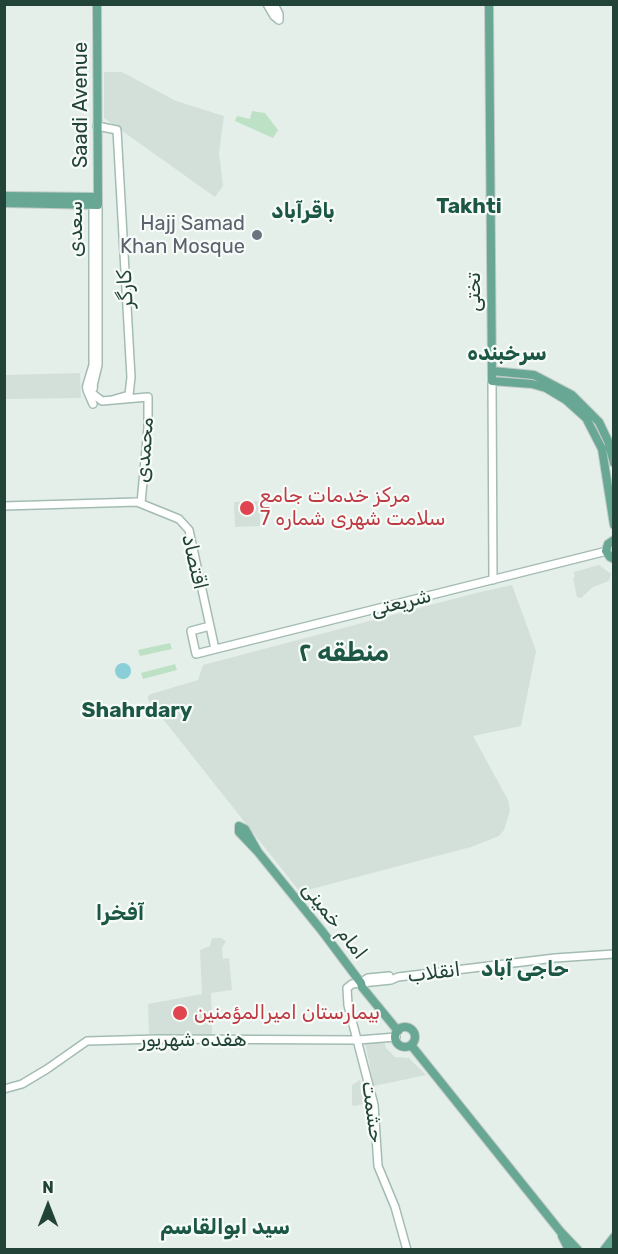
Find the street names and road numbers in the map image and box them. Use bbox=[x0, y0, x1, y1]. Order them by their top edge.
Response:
street label: Saadi Avenue bbox=[69, 42, 93, 168]
street label: سعدی bbox=[64, 201, 88, 257]
street label: کارگر bbox=[113, 269, 139, 309]
street label: تختی bbox=[462, 272, 486, 312]
street label: محمدی bbox=[131, 416, 159, 484]
street label: اقتصاد bbox=[176, 532, 212, 592]
street label: شریعتی bbox=[368, 584, 434, 622]
street label: امام خمینی bbox=[296, 878, 372, 964]
street label: انقلاب bbox=[406, 958, 462, 988]
street label: هفده شهریور bbox=[139, 1028, 247, 1052]
street label: حشمت bbox=[356, 1080, 388, 1144]

